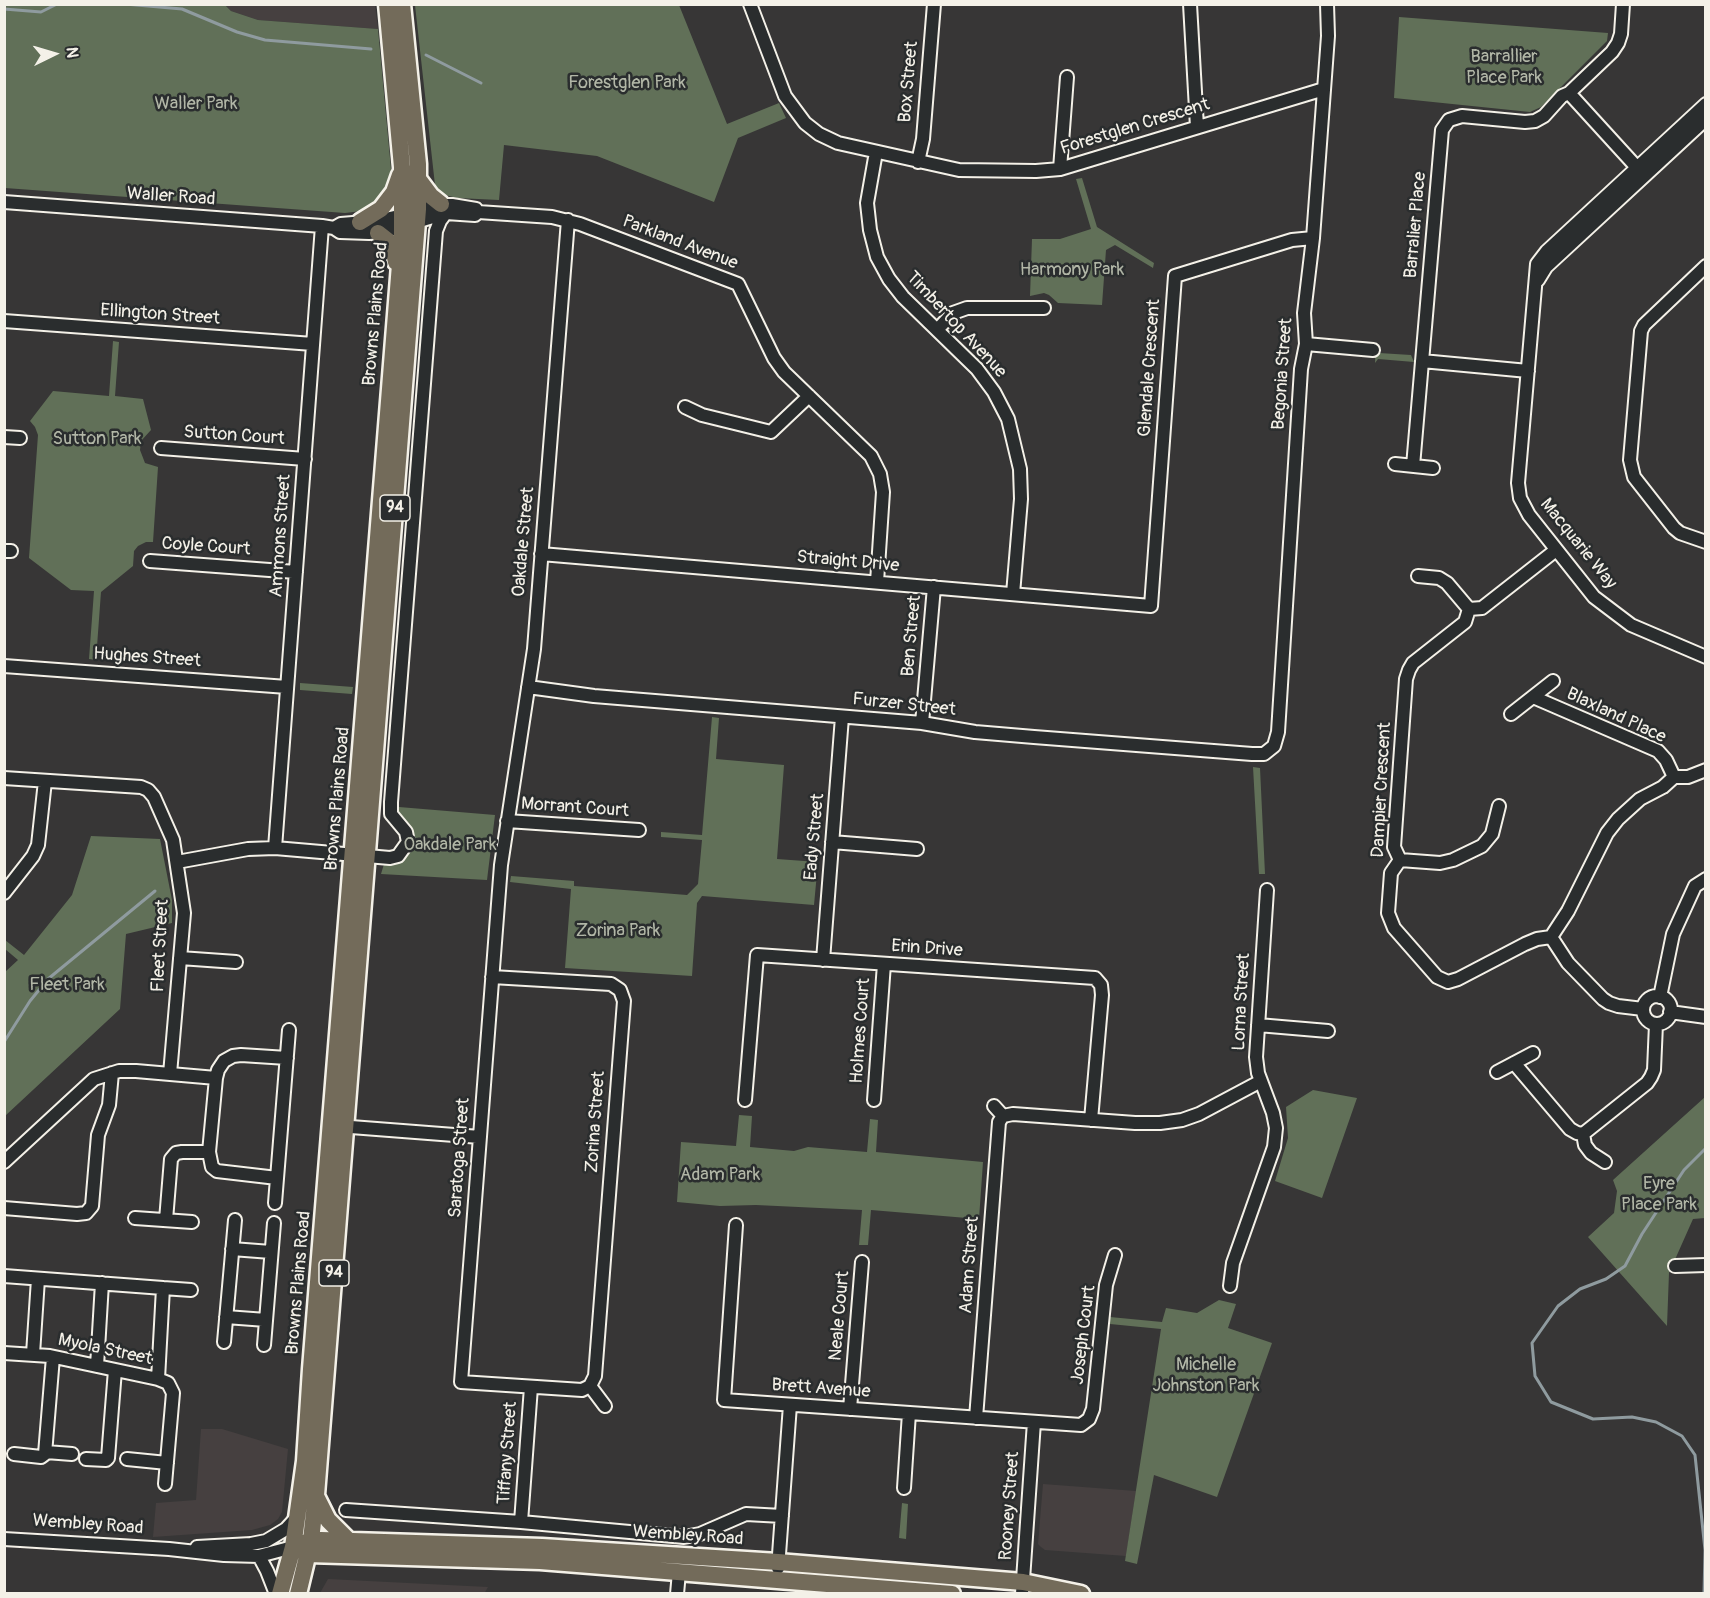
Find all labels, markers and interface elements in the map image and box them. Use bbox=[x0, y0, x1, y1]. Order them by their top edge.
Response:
north arrow bbox=[24, 24, 84, 84]
street label: Box Street bbox=[895, 41, 923, 123]
text: N bbox=[61, 46, 82, 59]
park label: Barrallier Place Park bbox=[1466, 46, 1542, 88]
park label: Forestglen Park bbox=[568, 72, 686, 94]
park label: Waller Park bbox=[154, 93, 238, 115]
street label: Forestglen Crescent bbox=[1058, 94, 1212, 160]
street label: Barralier Place bbox=[1401, 171, 1431, 279]
street label: Waller Road bbox=[126, 183, 216, 211]
street label: Parkland Avenue bbox=[619, 211, 741, 275]
street label: Browns Plains Road bbox=[359, 241, 393, 387]
park label: Harmony Park bbox=[1020, 259, 1124, 281]
street label: Timbertop Avenue bbox=[901, 267, 1011, 383]
street label: Glendale Crescent bbox=[1134, 298, 1166, 438]
street label: Ellington Street bbox=[99, 300, 221, 330]
street label: Begonia Street bbox=[1268, 317, 1298, 431]
street label: Sutton Court bbox=[183, 422, 285, 450]
park label: Sutton Park bbox=[52, 428, 142, 450]
street label: Ammons Street bbox=[266, 474, 296, 598]
street label: Oakdale Street bbox=[508, 486, 540, 598]
street label: Macquarie Way bbox=[1535, 494, 1621, 594]
road number: 94 bbox=[380, 495, 410, 521]
street label: Coyle Court bbox=[161, 533, 251, 561]
street label: Straight Drive bbox=[796, 547, 900, 577]
street label: Ben Street bbox=[898, 594, 926, 678]
street label: Hughes Street bbox=[92, 643, 202, 673]
street label: Blaxland Place bbox=[1563, 684, 1669, 748]
street label: Furzer Street bbox=[851, 689, 957, 721]
street label: Dampier Crescent bbox=[1368, 722, 1396, 858]
street label: Browns Plains Road bbox=[321, 726, 355, 872]
street label: Morrant Court bbox=[520, 793, 630, 823]
street label: Eady Street bbox=[800, 793, 830, 881]
park label: Oakdale Park bbox=[403, 834, 497, 856]
street label: Fleet Street bbox=[148, 899, 174, 993]
park label: Zorina Park bbox=[576, 920, 660, 942]
street label: Erin Drive bbox=[891, 936, 963, 962]
street label: Lorna Street bbox=[1229, 953, 1255, 1051]
park label: Fleet Park bbox=[29, 974, 105, 996]
street label: Holmes Court bbox=[847, 978, 875, 1084]
street label: Zorina Street bbox=[582, 1070, 610, 1174]
street label: Saratoga Street bbox=[445, 1097, 475, 1219]
park label: Adam Park bbox=[680, 1164, 760, 1186]
park label: Eyre Place Park bbox=[1621, 1173, 1697, 1216]
street label: Browns Plains Road bbox=[282, 1210, 316, 1356]
street label: Adam Street bbox=[956, 1216, 984, 1314]
road number: 94 bbox=[319, 1260, 349, 1286]
street label: Neale Court bbox=[825, 1270, 855, 1362]
street label: Joseph Court bbox=[1067, 1284, 1101, 1386]
street label: Myola Street bbox=[56, 1329, 154, 1371]
park label: Michelle Johnston Park bbox=[1153, 1354, 1259, 1396]
street label: Brett Avenue bbox=[771, 1375, 871, 1403]
street label: Tiffany Street bbox=[494, 1401, 522, 1505]
street label: Rooney Street bbox=[995, 1451, 1025, 1561]
street label: Wembley Road bbox=[32, 1510, 144, 1540]
street label: Wembley Road bbox=[632, 1521, 744, 1551]

